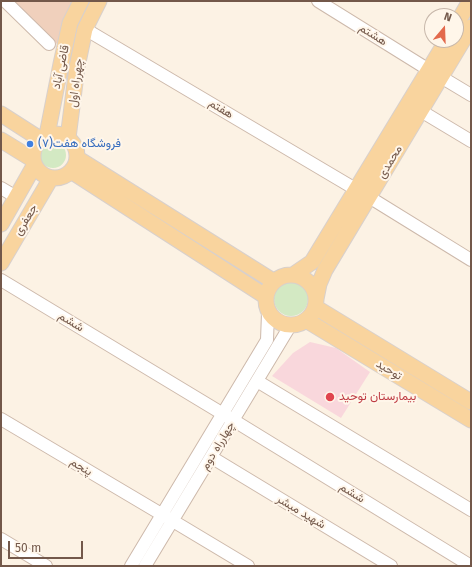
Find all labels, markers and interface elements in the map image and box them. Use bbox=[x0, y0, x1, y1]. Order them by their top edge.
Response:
north arrow bbox=[424, 8, 464, 48]
text: N bbox=[442, 10, 453, 24]
street label: هشتم bbox=[356, 21, 390, 49]
street label: قاضی آباد bbox=[49, 44, 73, 90]
street label: چهرراه اول bbox=[65, 58, 87, 108]
street label: هفتم bbox=[206, 96, 236, 122]
place label: فروشگاه هفت(۷) bbox=[38, 137, 121, 151]
marker: فروشگاه هفت(۷) bbox=[25, 139, 35, 149]
street label: محمدی bbox=[374, 143, 406, 181]
street label: جعفری bbox=[11, 202, 41, 238]
street label: ششم bbox=[56, 309, 86, 335]
street label: توحید bbox=[373, 357, 405, 383]
place label: بیمارستان توحید bbox=[339, 390, 416, 404]
marker: بیمارستان توحید bbox=[324, 391, 336, 403]
street label: چهارراه دوم bbox=[198, 419, 238, 473]
street label: پنجم bbox=[67, 455, 95, 479]
street label: ششم bbox=[337, 480, 367, 506]
street label: شهید مبشر bbox=[274, 492, 328, 532]
scale bar bbox=[10, 533, 85, 559]
text: 50 m bbox=[15, 541, 41, 555]

